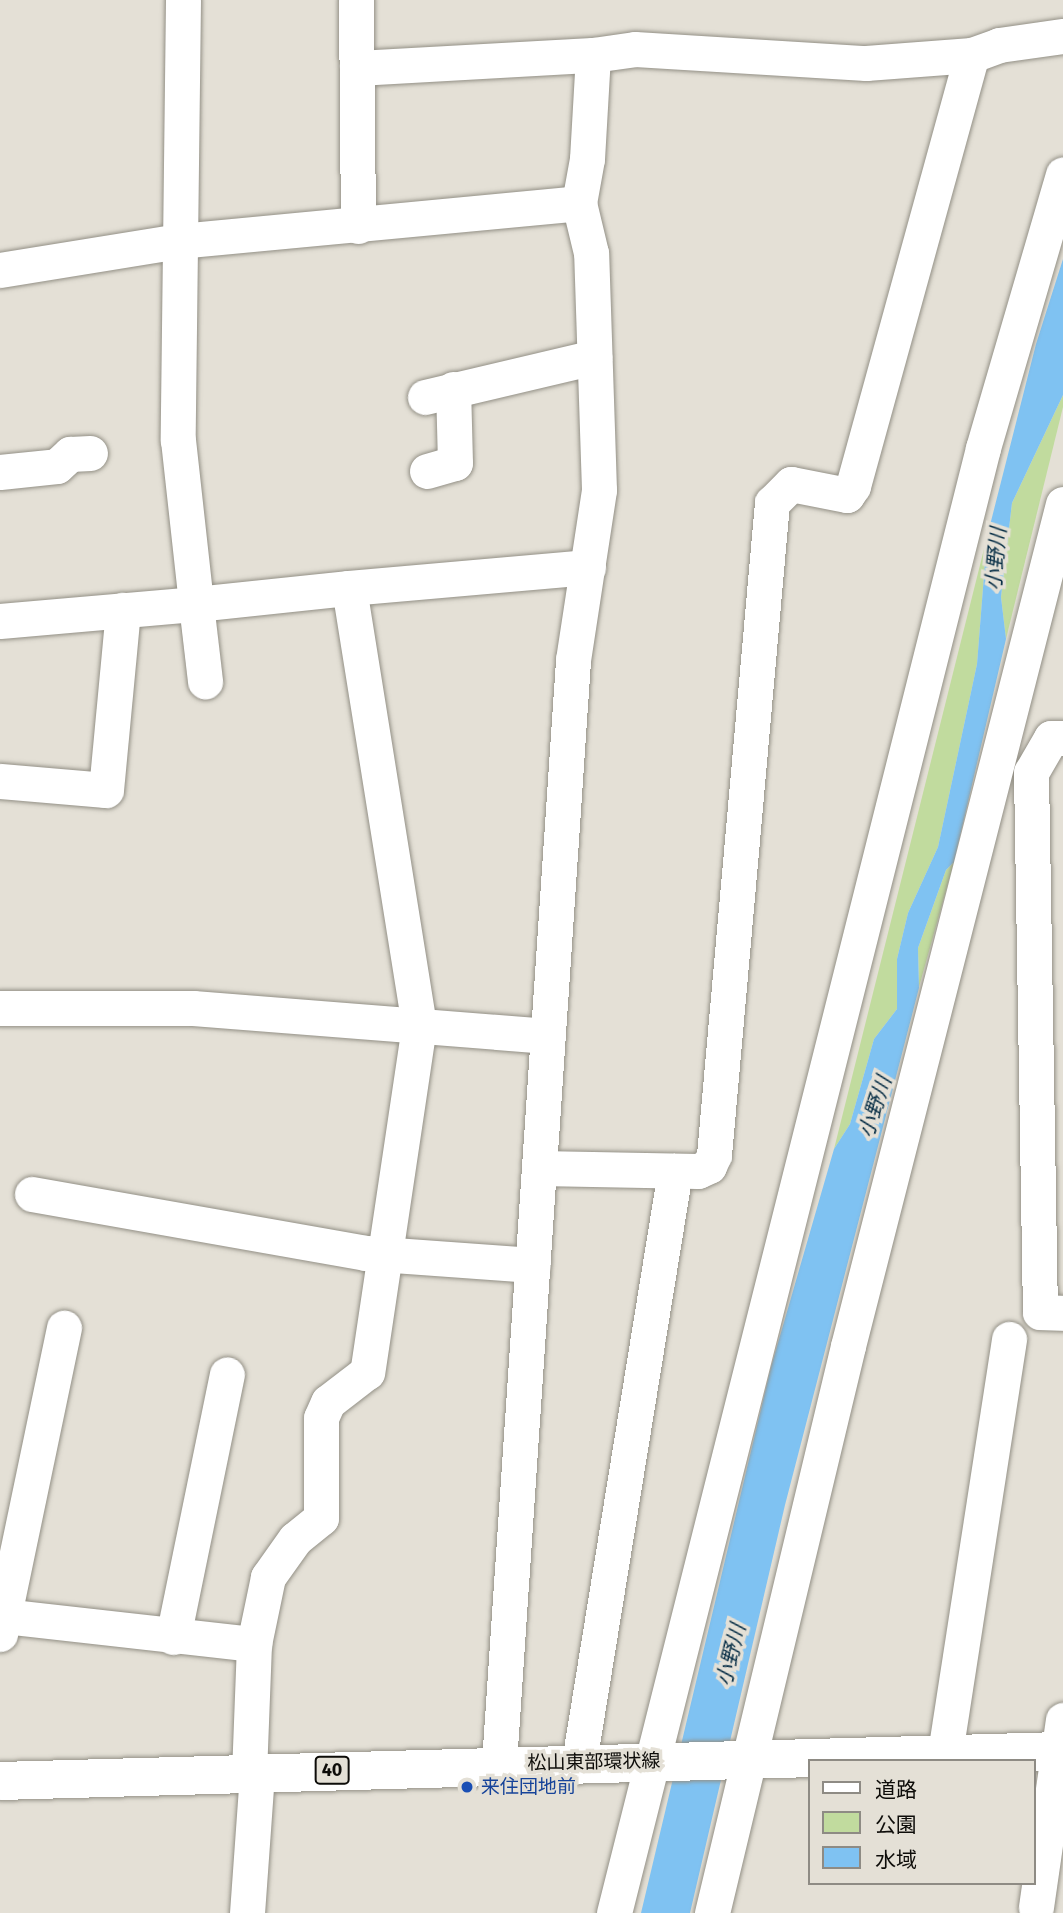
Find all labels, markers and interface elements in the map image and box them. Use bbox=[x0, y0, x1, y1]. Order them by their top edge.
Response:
water label: 小野川 bbox=[981, 527, 1011, 591]
water label: 小野川 bbox=[853, 1073, 897, 1141]
water label: 小野川 bbox=[711, 1621, 751, 1689]
street label: 松山東部環状線 bbox=[527, 1749, 661, 1775]
road number: 40 bbox=[314, 1756, 350, 1784]
legend bbox=[808, 1759, 1035, 1885]
place label: 来住団地前 bbox=[481, 1776, 576, 1798]
text: 道路 bbox=[875, 1777, 917, 1803]
marker: 来住団地前 bbox=[459, 1779, 475, 1795]
text: 公園 bbox=[875, 1812, 917, 1838]
text: 水域 bbox=[875, 1847, 917, 1873]

